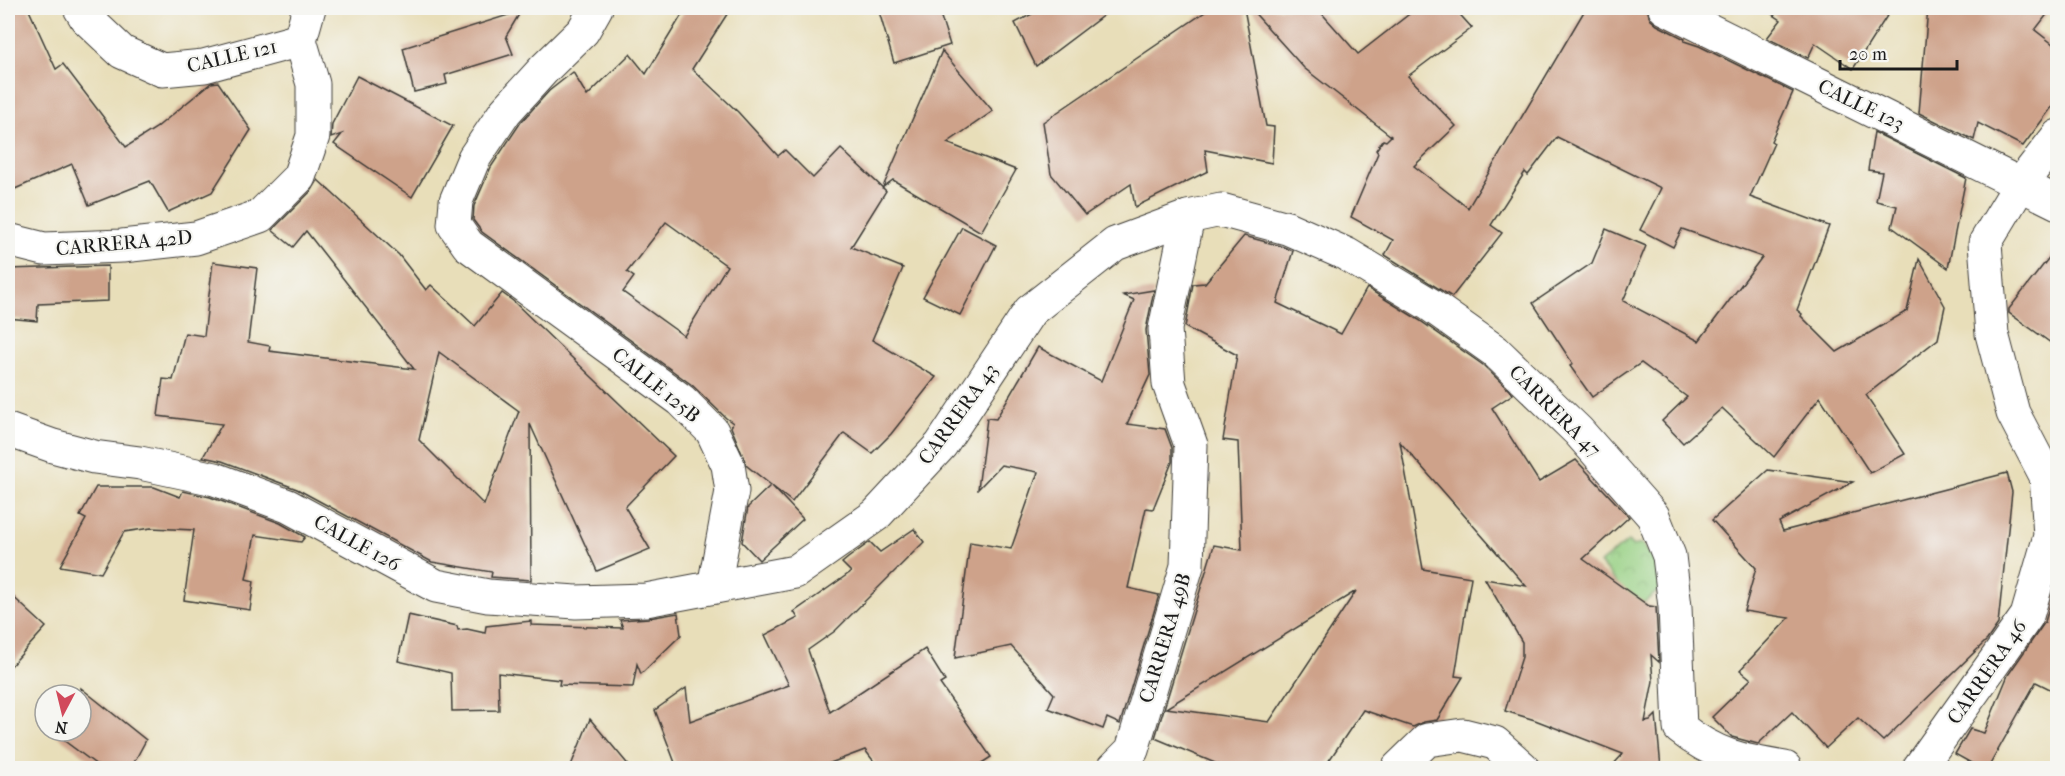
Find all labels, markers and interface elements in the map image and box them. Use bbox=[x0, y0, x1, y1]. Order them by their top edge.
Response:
scale bar bbox=[1840, 33, 1957, 71]
street label: CALLE 121 bbox=[185, 34, 279, 78]
text: 20 m bbox=[1849, 44, 1887, 65]
street label: CALLE 123 bbox=[1814, 74, 1908, 136]
street label: CARRERA 42D bbox=[55, 226, 193, 260]
street label: CALLE 125B bbox=[608, 343, 704, 427]
street label: CARRERA 43 bbox=[914, 359, 1002, 469]
street label: CARRERA 47 bbox=[1504, 360, 1606, 462]
street label: CALLE 126 bbox=[310, 510, 404, 576]
street label: CARRERA 49B bbox=[1134, 570, 1196, 706]
street label: CARRERA 46 bbox=[1943, 615, 2032, 729]
north arrow bbox=[33, 683, 93, 743]
text: N bbox=[53, 717, 68, 738]

